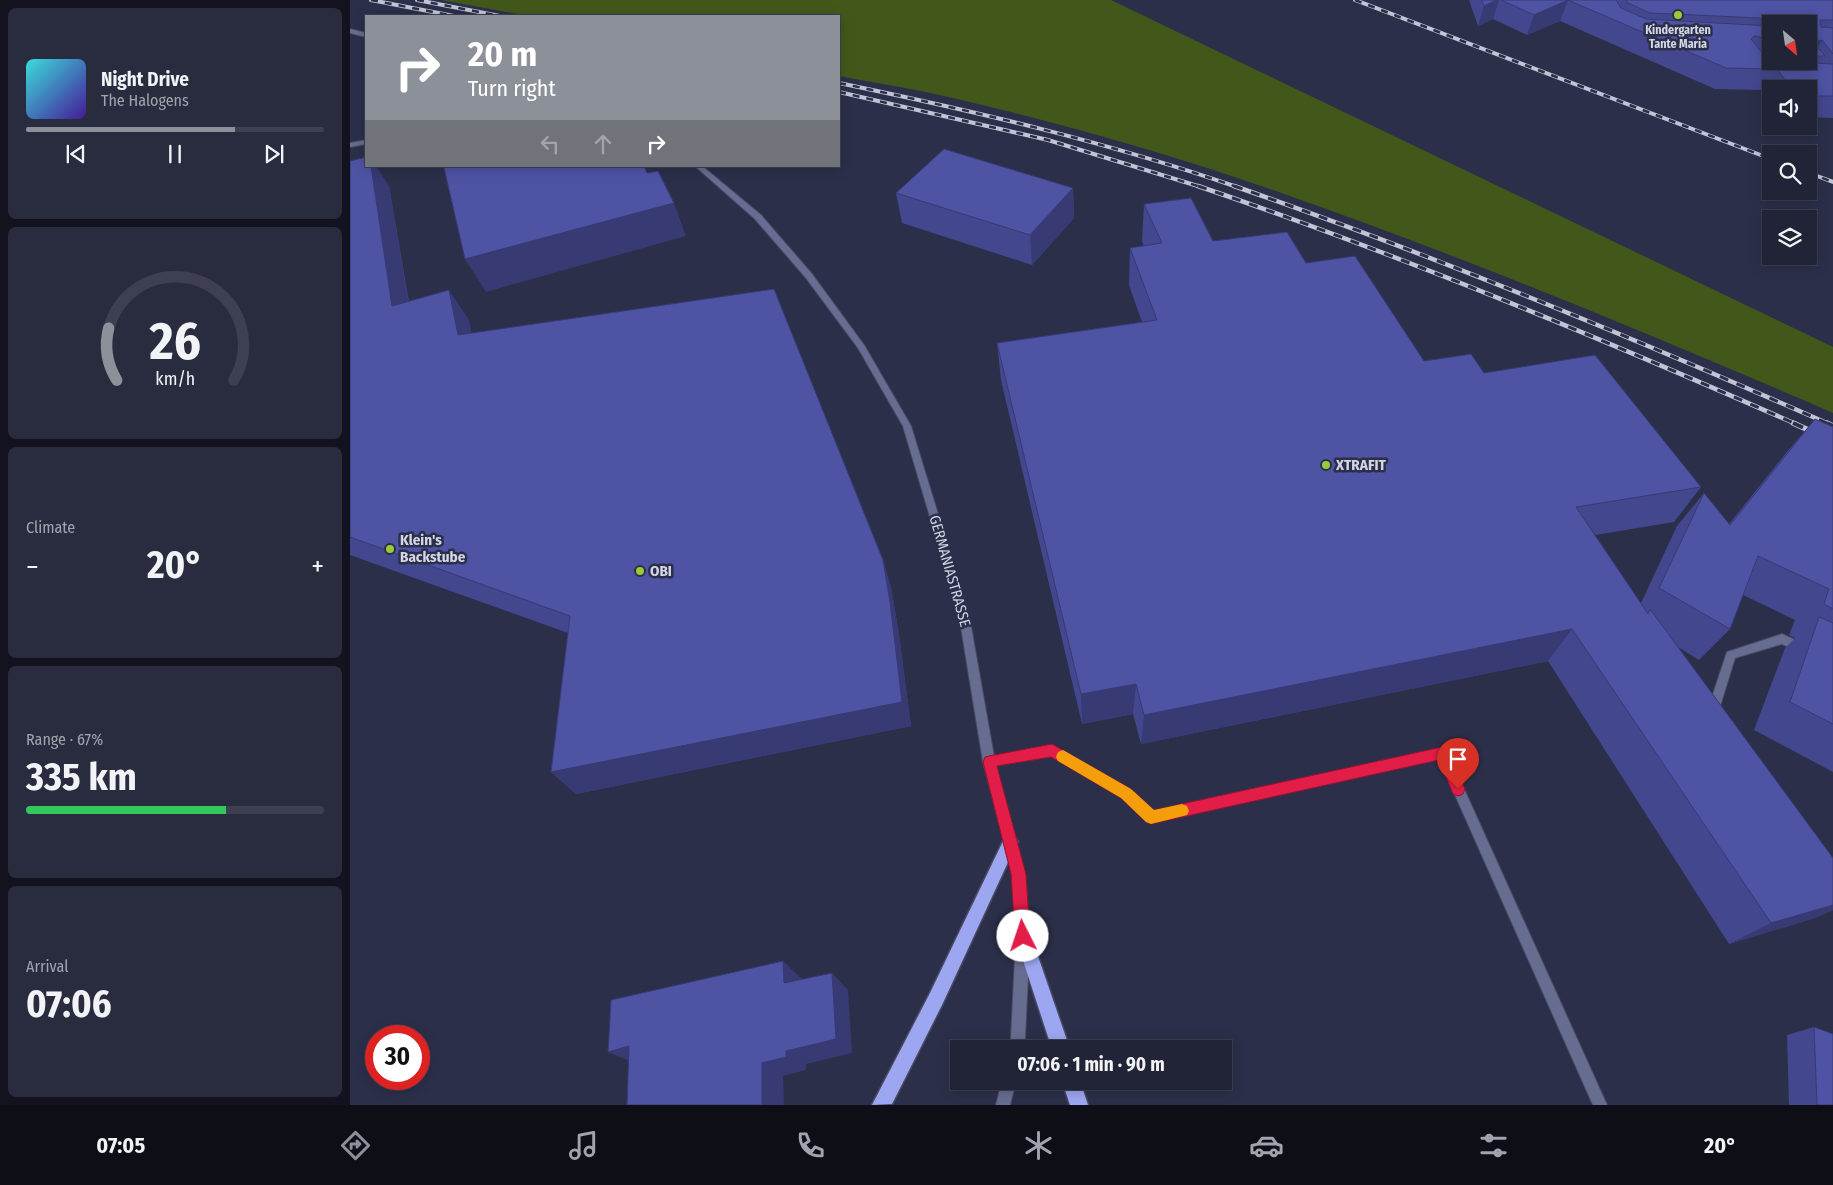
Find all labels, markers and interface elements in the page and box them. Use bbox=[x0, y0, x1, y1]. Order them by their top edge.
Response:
marker: Kindergarten Tante Maria bbox=[1672, 9, 1684, 21]
north arrow bbox=[1762, 15, 1818, 70]
map controls bbox=[1762, 15, 1817, 265]
place label: Kindergarten Tante Maria bbox=[1645, 23, 1711, 51]
text: 20 m bbox=[468, 33, 537, 75]
icon: right bbox=[385, 35, 450, 100]
text: Night Drive bbox=[101, 68, 189, 91]
text: Turn right bbox=[468, 75, 556, 102]
button: sound bbox=[1762, 80, 1817, 135]
text: The Halogens bbox=[101, 91, 189, 110]
icon: left bbox=[536, 130, 564, 158]
icon: ahead bbox=[589, 130, 617, 158]
icon: right bbox=[642, 130, 670, 158]
icon: previous bbox=[62, 140, 90, 168]
icon: pause bbox=[161, 140, 189, 168]
icon: next bbox=[260, 140, 288, 168]
button: search bbox=[1762, 145, 1817, 200]
button: layers bbox=[1762, 210, 1817, 265]
text: 26 bbox=[148, 310, 201, 373]
text: km/h bbox=[155, 368, 195, 390]
place label: XTRAFIT bbox=[1335, 456, 1387, 474]
marker: XTRAFIT bbox=[1320, 459, 1332, 471]
street label: GERMANIASTRASSE bbox=[925, 513, 975, 629]
text: Climate bbox=[26, 518, 75, 537]
place label: Klein's Backstube bbox=[400, 531, 466, 566]
text: 20° bbox=[147, 542, 203, 588]
marker: Klein's Backstube bbox=[384, 543, 396, 555]
text: − bbox=[26, 550, 39, 583]
text: + bbox=[311, 550, 324, 583]
place label: OBI bbox=[650, 562, 672, 580]
marker: OBI bbox=[634, 565, 646, 577]
text: Range · 67% bbox=[26, 730, 103, 749]
pin bbox=[1437, 738, 1479, 789]
icon: arrive bbox=[1444, 745, 1472, 773]
text: 335 km bbox=[26, 754, 137, 800]
position arrow bbox=[996, 909, 1048, 961]
text: Arrival bbox=[26, 957, 68, 976]
text: 07:06 bbox=[26, 981, 112, 1027]
speed limit sign: 30 bbox=[365, 1025, 430, 1090]
text: 07:06 · 1 min · 90 m bbox=[1017, 1053, 1165, 1076]
icon: directions bbox=[338, 1128, 373, 1163]
icon: music bbox=[566, 1128, 601, 1163]
icon: phone bbox=[793, 1128, 828, 1163]
icon: climate bbox=[1021, 1128, 1056, 1163]
icon: car bbox=[1249, 1128, 1284, 1163]
icon: filters bbox=[1476, 1128, 1511, 1163]
text: 07:05 bbox=[96, 1132, 145, 1159]
text: 20° bbox=[1704, 1132, 1737, 1159]

